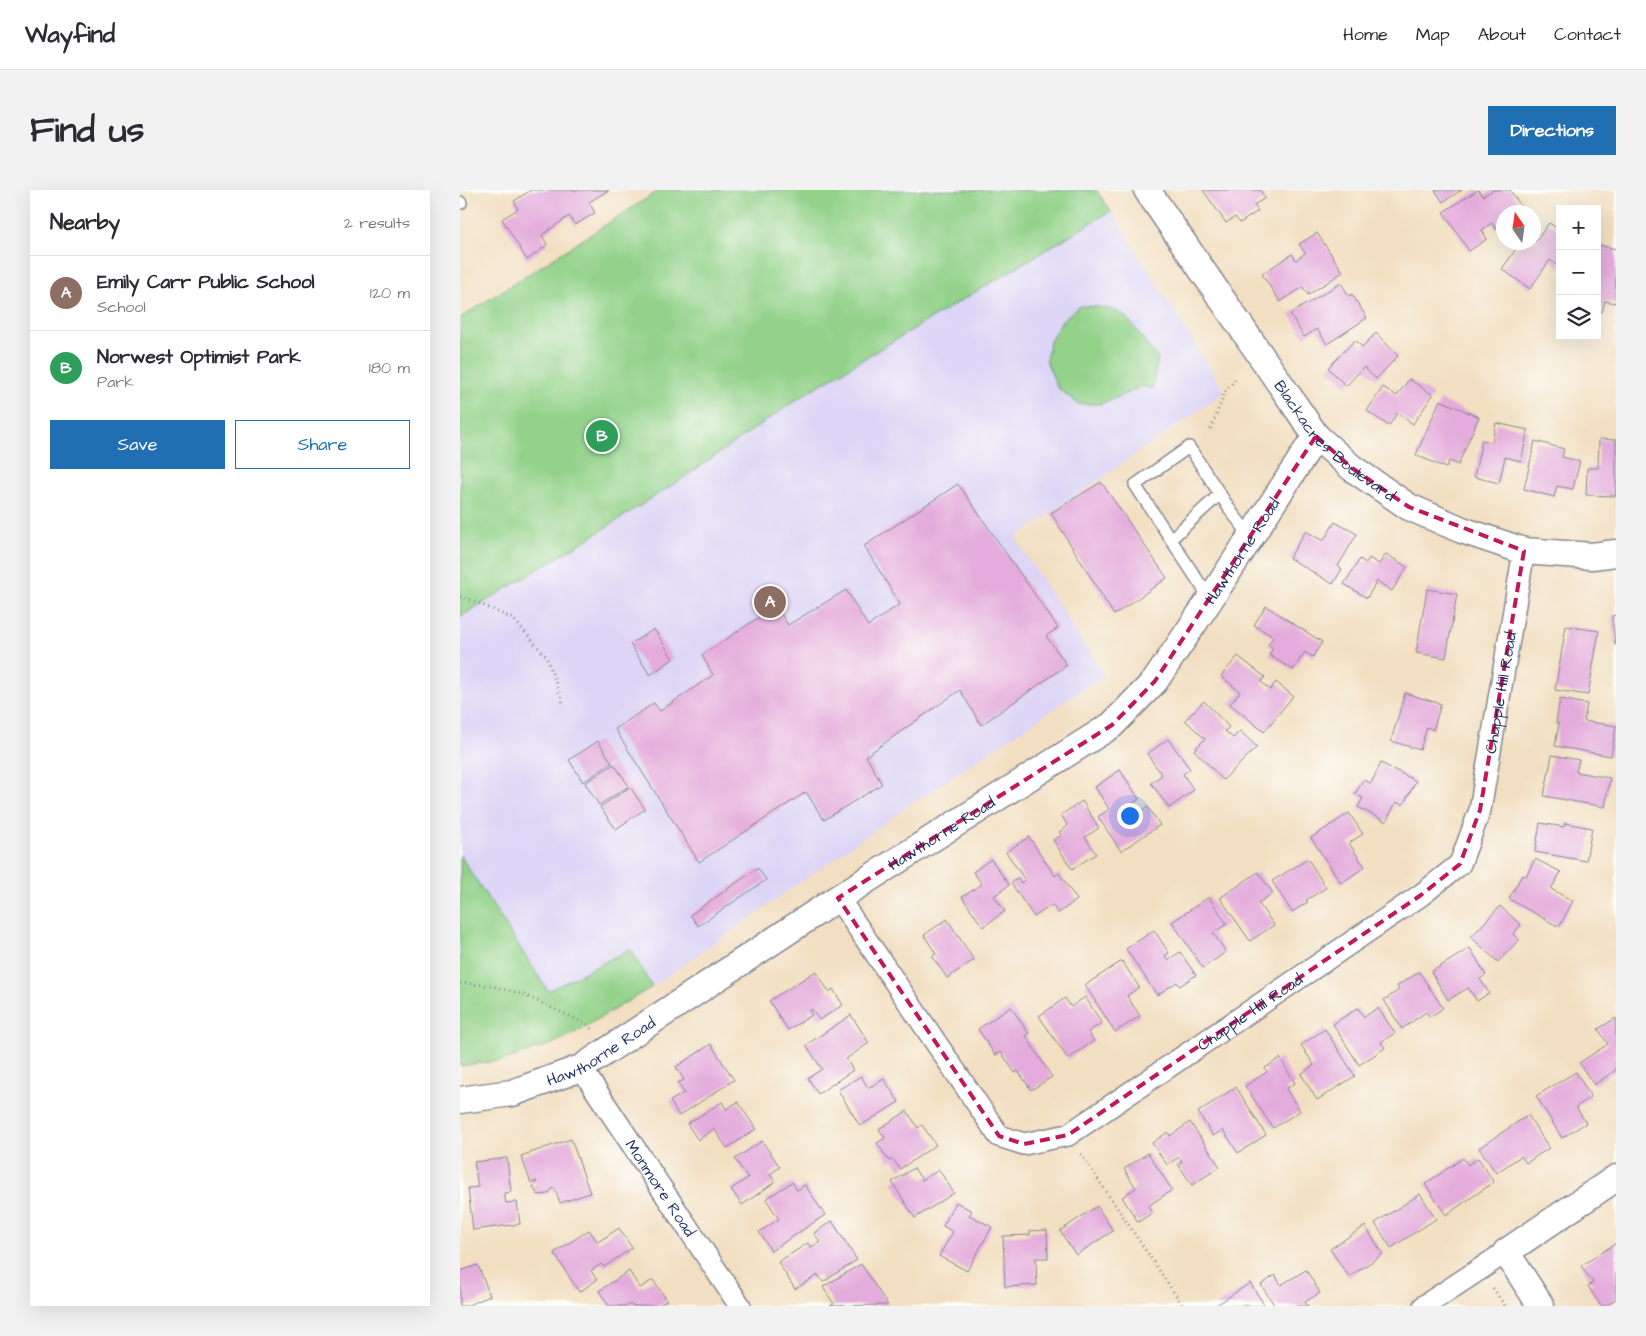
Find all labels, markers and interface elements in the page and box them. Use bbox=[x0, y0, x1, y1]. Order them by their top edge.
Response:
text: Wayfind bbox=[25, 18, 115, 52]
text: Home bbox=[1343, 22, 1388, 47]
text: Map bbox=[1416, 22, 1450, 47]
text: About bbox=[1478, 22, 1526, 47]
text: Contact bbox=[1554, 22, 1621, 47]
text: Find us bbox=[30, 106, 144, 155]
button: Directions bbox=[1488, 106, 1616, 155]
north arrow bbox=[1496, 205, 1541, 250]
map controls bbox=[1556, 205, 1601, 340]
button: + bbox=[1556, 205, 1601, 250]
text: Nearby bbox=[50, 208, 120, 237]
text: 2 results bbox=[344, 212, 410, 234]
button: − bbox=[1556, 250, 1601, 295]
text: Emily Carr Public School bbox=[97, 269, 315, 296]
text: A bbox=[61, 282, 71, 304]
text: 120 m bbox=[370, 282, 410, 304]
button: layers bbox=[1556, 295, 1601, 340]
text: School bbox=[97, 296, 146, 318]
text: Norwest Optimist Park bbox=[97, 344, 301, 371]
text: B bbox=[60, 357, 72, 379]
text: 180 m bbox=[369, 357, 410, 379]
text: Park bbox=[97, 371, 134, 393]
street label: Blackacres Boulevard bbox=[1269, 376, 1400, 507]
pin: B bbox=[586, 417, 618, 455]
button: Save bbox=[50, 420, 225, 469]
button: Share bbox=[235, 420, 410, 469]
street label: Hawthorne Road bbox=[1200, 494, 1285, 609]
pin: A bbox=[754, 583, 786, 621]
street label: Chapple Hill Road bbox=[1480, 630, 1522, 755]
street label: Hawthorne Road bbox=[884, 792, 999, 876]
your location bbox=[1117, 803, 1143, 829]
street label: Chapple Hill Road bbox=[1193, 969, 1307, 1056]
street label: Hawthorne Road bbox=[544, 1012, 660, 1092]
street label: Monmore Road bbox=[620, 1135, 701, 1241]

